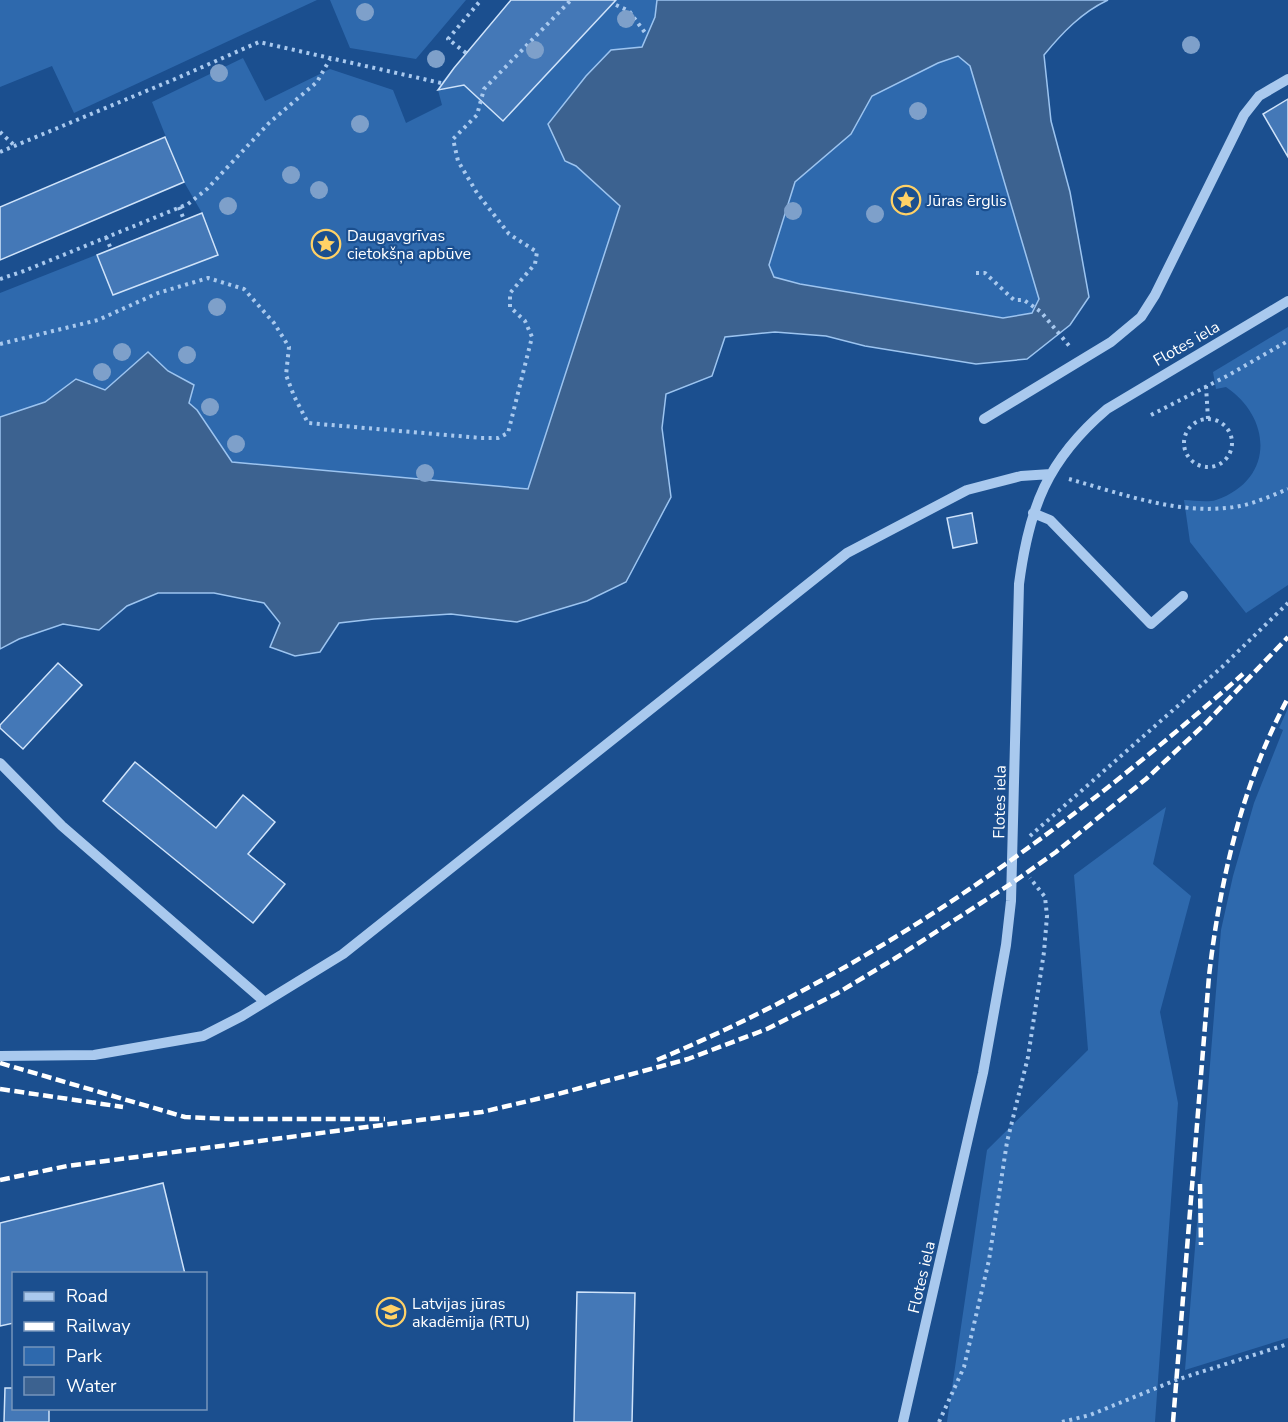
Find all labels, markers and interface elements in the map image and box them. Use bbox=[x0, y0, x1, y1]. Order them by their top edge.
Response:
place icon: Jūras ērglis bbox=[890, 184, 922, 216]
place label: Jūras ērglis bbox=[926, 190, 1007, 212]
place label: Daugavgrīvas cietokšņa apbūve bbox=[347, 225, 471, 265]
place icon: Daugavgrīvas cietokšņa apbūve bbox=[310, 228, 342, 260]
street label: Flotes iela bbox=[1149, 316, 1224, 372]
street label: Flotes iela bbox=[988, 765, 1012, 839]
street label: Flotes iela bbox=[903, 1239, 941, 1316]
legend bbox=[12, 1272, 207, 1410]
text: Road bbox=[66, 1284, 108, 1308]
place label: Latvijas jūras akadēmija (RTU) bbox=[412, 1293, 530, 1333]
school or university icon: Latvijas jūras akadēmija (RTU) bbox=[375, 1296, 407, 1328]
text: Railway bbox=[66, 1314, 131, 1338]
text: Park bbox=[66, 1344, 103, 1368]
text: Water bbox=[66, 1374, 117, 1398]

